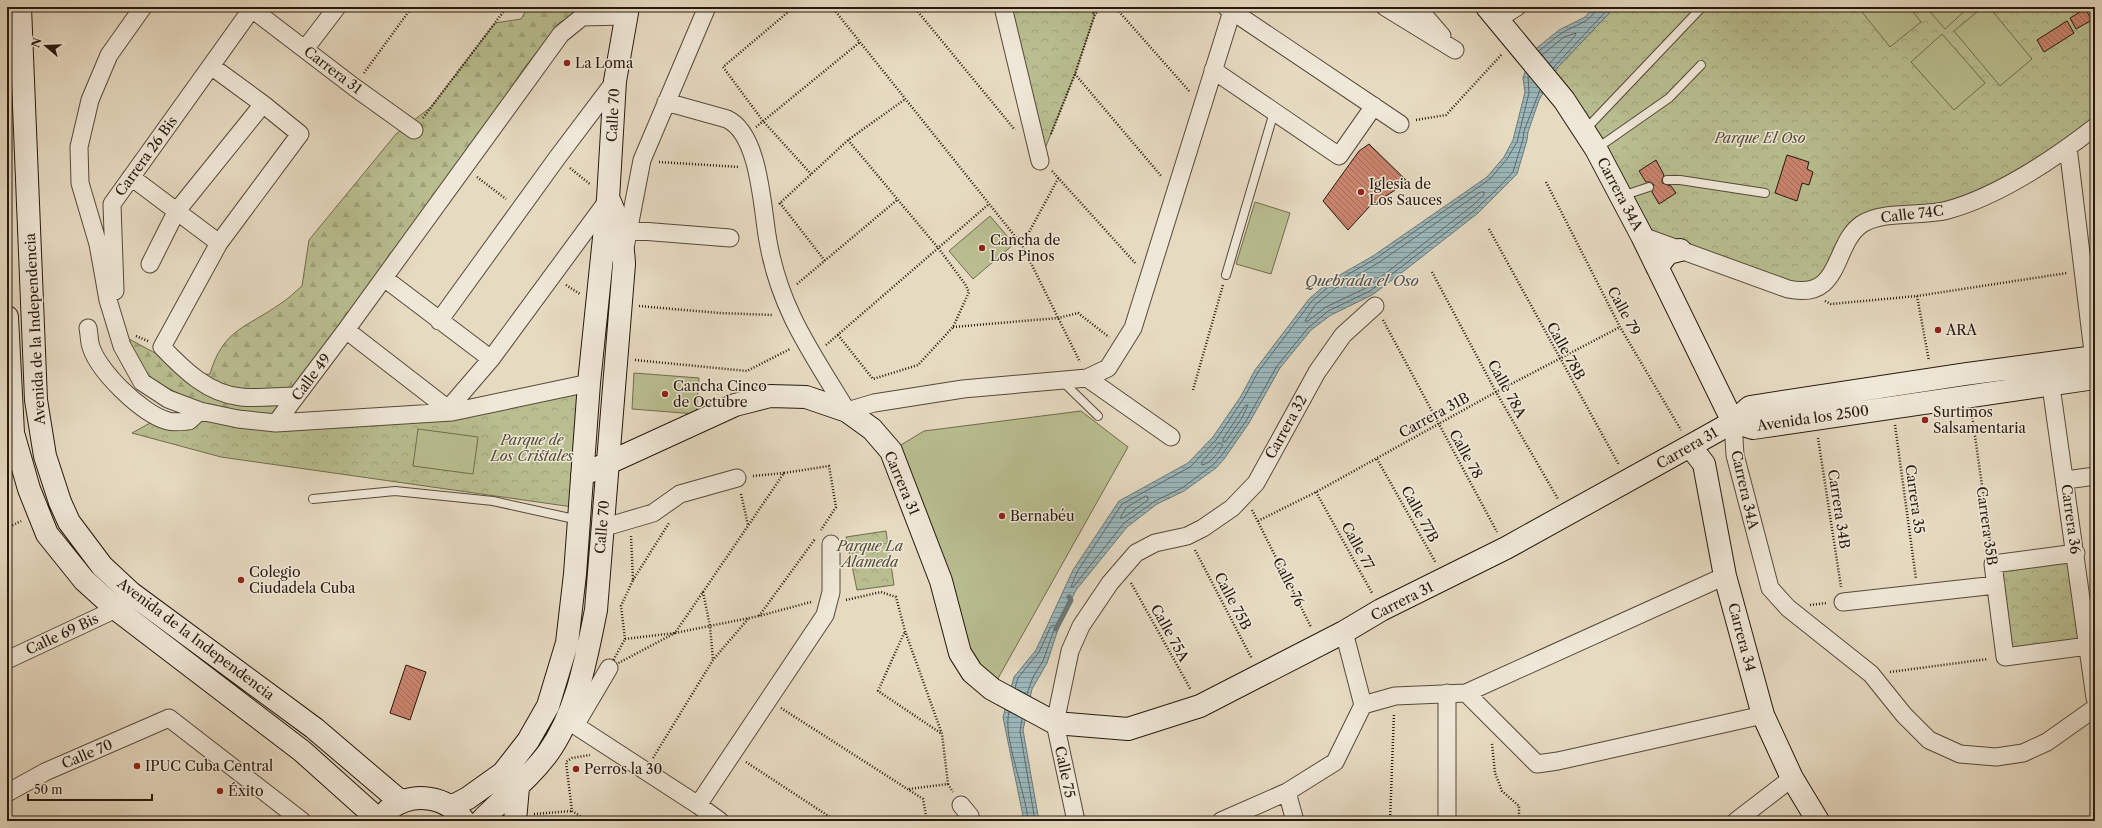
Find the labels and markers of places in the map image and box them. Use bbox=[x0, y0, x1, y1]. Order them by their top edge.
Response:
place label: La Loma bbox=[575, 54, 634, 72]
marker: La Loma bbox=[562, 58, 572, 68]
place label: Iglesia de Los Sauces bbox=[1369, 175, 1442, 209]
marker: Iglesia de Los Sauces bbox=[1356, 187, 1366, 197]
place label: Cancha de Los Pinos bbox=[990, 231, 1061, 265]
marker: Cancha de Los Pinos bbox=[977, 243, 987, 253]
place label: ARA bbox=[1945, 321, 1978, 339]
marker: ARA bbox=[1933, 325, 1943, 335]
place label: Cancha Cinco de Octubre bbox=[673, 377, 767, 411]
marker: Cancha Cinco de Octubre bbox=[660, 389, 670, 399]
place label: Surtimos Salsamentaria bbox=[1933, 403, 2026, 437]
marker: Surtimos Salsamentaria bbox=[1920, 415, 1930, 425]
place label: Bernabéu bbox=[1010, 507, 1075, 525]
marker: Bernabéu bbox=[997, 511, 1007, 521]
place label: Colegio Ciudadela Cuba bbox=[249, 563, 356, 597]
marker: Colegio Ciudadela Cuba bbox=[236, 575, 246, 585]
place label: IPUC Cuba Central bbox=[145, 757, 273, 775]
place label: Perros la 30 bbox=[584, 760, 663, 778]
marker: IPUC Cuba Central bbox=[132, 761, 142, 771]
marker: Perros la 30 bbox=[571, 764, 581, 774]
place label: Éxito bbox=[228, 782, 264, 800]
marker: Éxito bbox=[215, 786, 225, 796]

